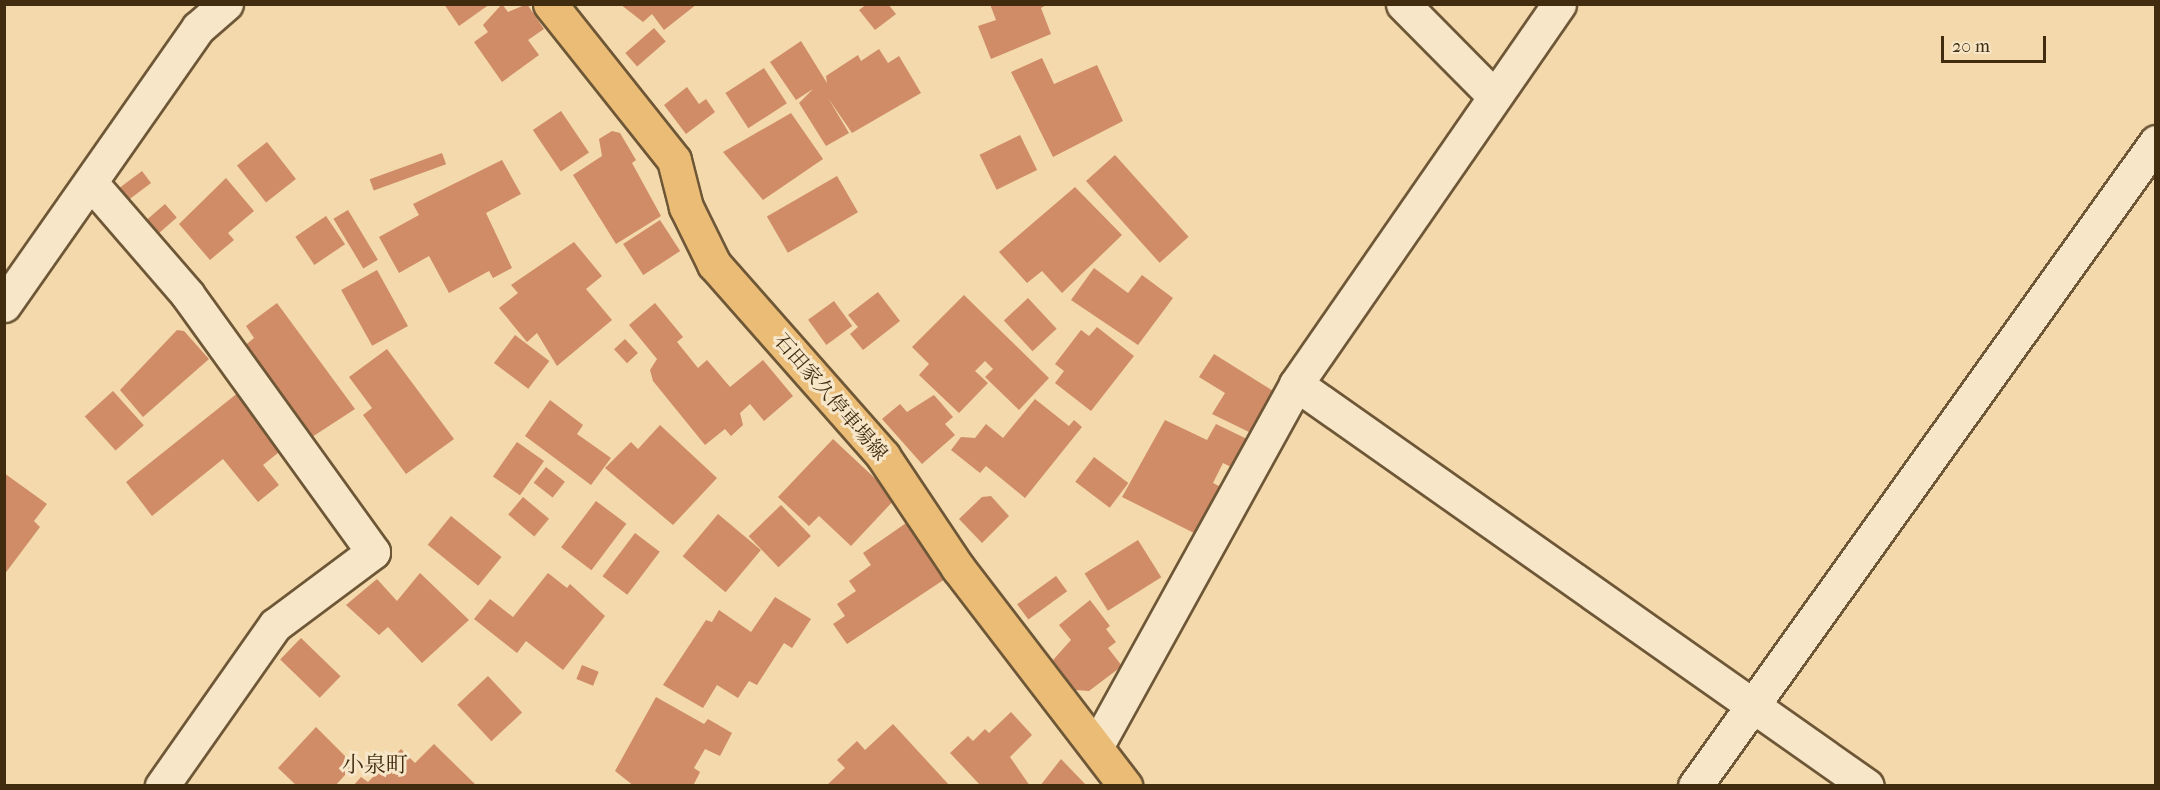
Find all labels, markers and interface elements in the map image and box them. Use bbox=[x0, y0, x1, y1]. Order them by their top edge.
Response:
scale bar bbox=[1944, 24, 2049, 62]
text: 20 m bbox=[1952, 36, 1990, 57]
street label: 石田家久停車場線 bbox=[769, 329, 893, 465]
district label: 小泉町 bbox=[342, 753, 408, 779]

